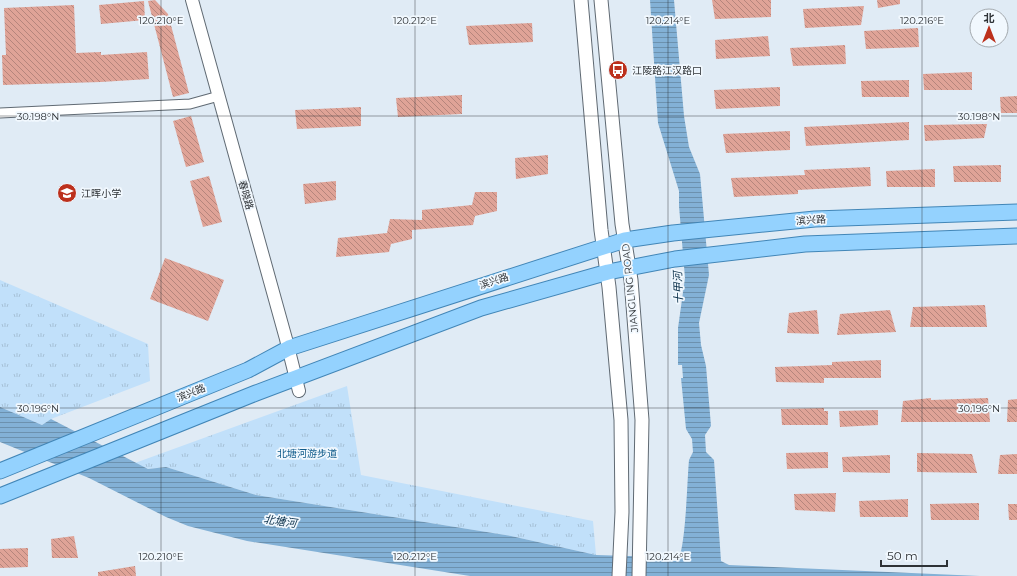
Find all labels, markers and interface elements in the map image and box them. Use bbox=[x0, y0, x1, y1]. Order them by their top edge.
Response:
north arrow bbox=[969, 8, 1009, 48]
text: 北 bbox=[984, 11, 995, 25]
text: 120.210°E bbox=[139, 14, 184, 27]
text: 120.212°E bbox=[393, 14, 437, 27]
text: 120.214°E bbox=[646, 14, 691, 27]
text: 120.216°E bbox=[900, 14, 944, 27]
bus stop icon: 江陵路江汉路口 bbox=[607, 59, 629, 81]
place label: 江陵路江汉路口 bbox=[632, 64, 702, 77]
text: 30.198°N bbox=[17, 110, 59, 123]
text: 30.198°N bbox=[958, 110, 1000, 123]
street label: 春晓路 bbox=[236, 179, 256, 211]
school or university icon: 江晖小学 bbox=[56, 182, 78, 204]
place label: 江晖小学 bbox=[81, 187, 121, 200]
street label: 滨兴路 bbox=[796, 212, 826, 228]
street label: JIANGLING ROAD bbox=[619, 243, 641, 334]
water label: 十甲河 bbox=[670, 269, 686, 305]
street label: 滨兴路 bbox=[478, 270, 510, 292]
street label: 滨兴路 bbox=[175, 381, 207, 405]
text: 30.196°N bbox=[17, 402, 59, 415]
text: 30.196°N bbox=[958, 402, 1000, 415]
park label: 北塘河游步道 bbox=[277, 447, 337, 460]
water label: 北塘河 bbox=[263, 512, 299, 531]
scale bar bbox=[881, 542, 947, 568]
text: 50 m bbox=[887, 548, 918, 563]
text: 120.210°E bbox=[139, 550, 184, 563]
text: 120.212°E bbox=[393, 550, 437, 563]
text: 120.214°E bbox=[646, 550, 691, 563]

